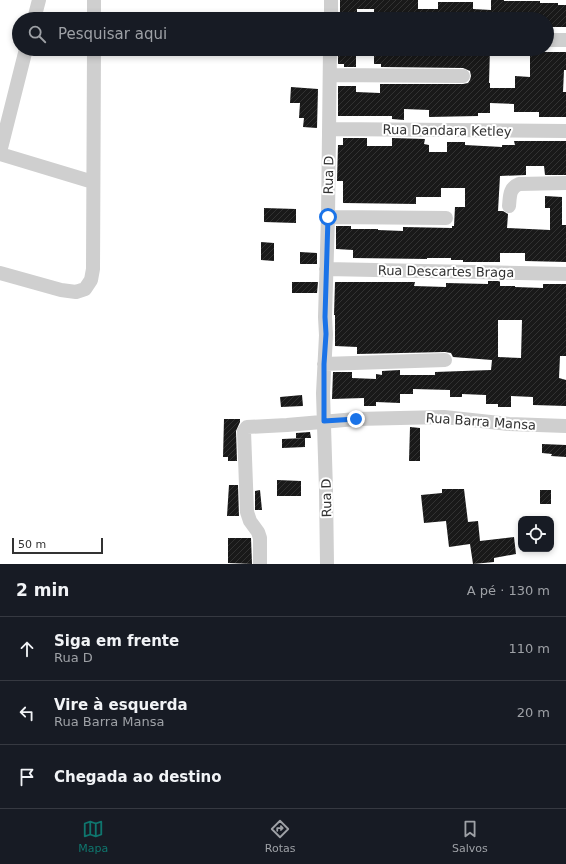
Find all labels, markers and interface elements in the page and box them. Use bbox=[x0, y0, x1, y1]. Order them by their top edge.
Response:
search box bbox=[12, 12, 554, 56]
icon: search bbox=[26, 23, 48, 45]
text: Pesquisar aqui bbox=[58, 25, 167, 43]
street label: Rua Dandara Ketley bbox=[382, 122, 512, 139]
street label: Rua D bbox=[321, 155, 336, 195]
route start bbox=[319, 208, 337, 226]
street label: Rua Descartes Braga bbox=[378, 263, 514, 280]
route end bbox=[347, 410, 365, 428]
street label: Rua Barra Mansa bbox=[425, 410, 537, 433]
street label: Rua D bbox=[319, 478, 334, 518]
map controls bbox=[518, 516, 554, 552]
button: locate bbox=[518, 516, 554, 552]
scale bar bbox=[12, 536, 103, 555]
text: 50 m bbox=[18, 538, 46, 551]
text: 2 min bbox=[16, 580, 69, 600]
text: A pé · 130 m bbox=[467, 583, 550, 598]
text: Siga em frente bbox=[54, 632, 179, 650]
icon: ahead bbox=[16, 638, 38, 660]
text: 110 m bbox=[508, 641, 550, 656]
text: Rua D bbox=[54, 650, 93, 665]
text: Vire à esquerda bbox=[54, 696, 188, 714]
icon: left bbox=[16, 702, 38, 724]
text: 20 m bbox=[517, 705, 550, 720]
text: Rua Barra Mansa bbox=[54, 714, 164, 729]
icon: arrive bbox=[16, 766, 38, 788]
text: Chegada ao destino bbox=[54, 768, 222, 786]
tab: Mapa bbox=[78, 818, 108, 855]
tab: Rotas bbox=[265, 818, 295, 855]
tab: Salvos bbox=[452, 818, 488, 855]

